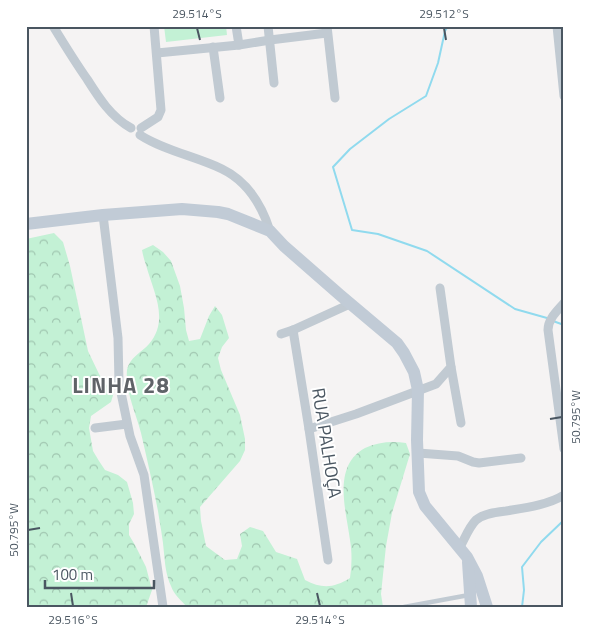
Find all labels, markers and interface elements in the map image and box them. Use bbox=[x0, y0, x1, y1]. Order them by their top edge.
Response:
text: 29.514°S bbox=[172, 4, 222, 23]
text: 29.512°S bbox=[419, 4, 469, 23]
district label: LINHA 28 bbox=[72, 368, 170, 402]
street label: RUA PALHOÇA bbox=[305, 386, 349, 500]
text: 50.795°W bbox=[566, 390, 585, 444]
text: 50.795°W bbox=[4, 503, 23, 557]
scale bar bbox=[45, 558, 154, 590]
text: 100 m bbox=[52, 563, 93, 586]
text: 29.516°S bbox=[48, 610, 98, 629]
text: 29.514°S bbox=[295, 610, 345, 629]

